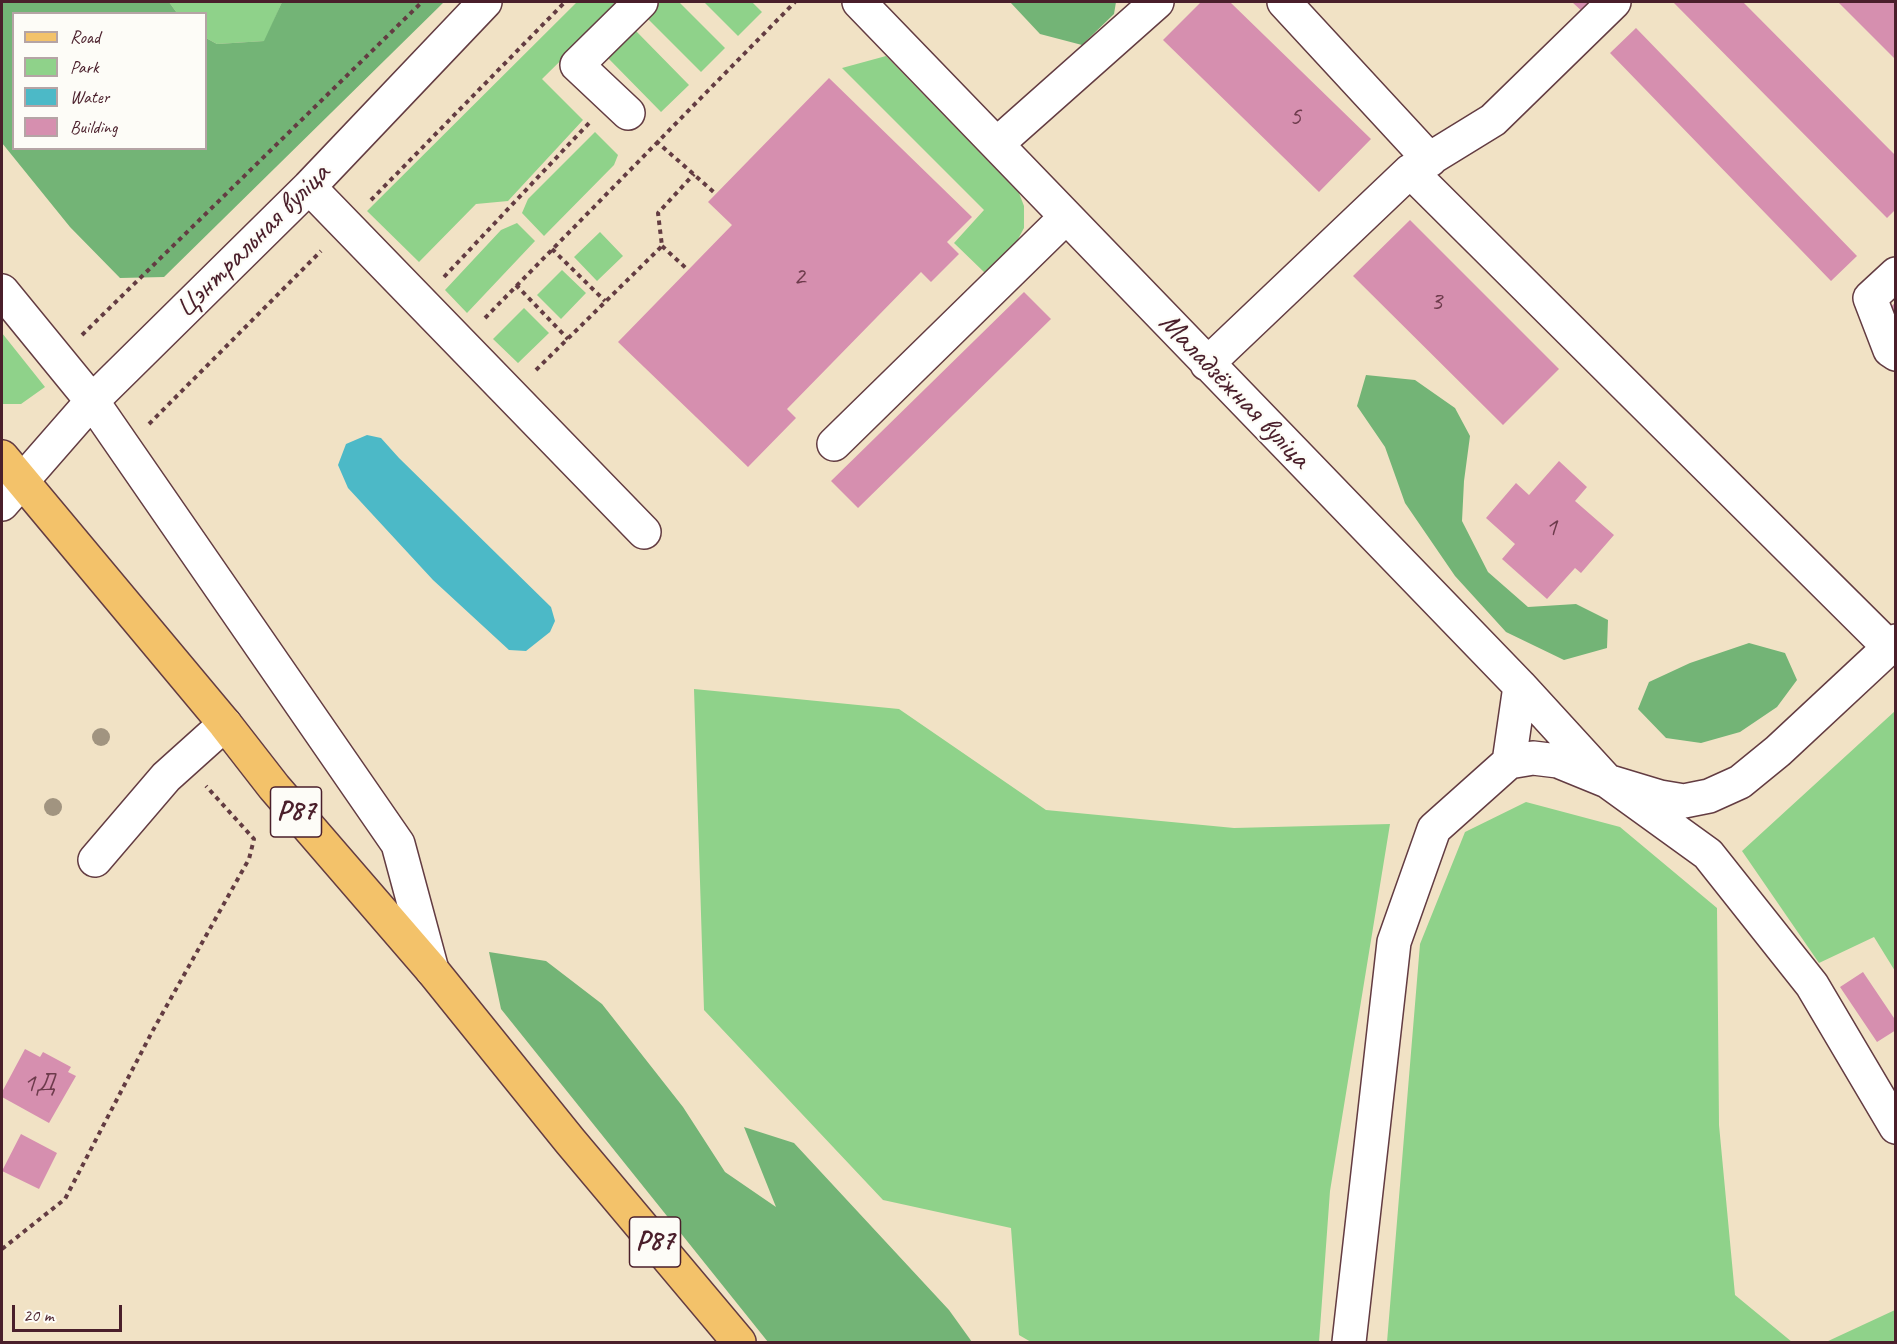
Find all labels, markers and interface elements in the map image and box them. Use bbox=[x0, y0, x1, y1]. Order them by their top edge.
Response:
legend bbox=[12, 12, 207, 150]
text: Road bbox=[70, 26, 100, 48]
text: Park bbox=[70, 56, 99, 78]
text: Water bbox=[70, 86, 109, 108]
house number: 5 bbox=[1289, 101, 1301, 133]
text: Building bbox=[70, 116, 117, 138]
street label: Цэнтральная вуліца bbox=[168, 156, 338, 326]
house number: 2 bbox=[793, 261, 805, 293]
house number: 3 bbox=[1430, 286, 1442, 318]
street label: Маладзёжная вуліца bbox=[1151, 306, 1317, 476]
house number: 1 bbox=[1545, 512, 1557, 544]
road number: Р87 bbox=[270, 787, 322, 837]
house number: 1Д bbox=[23, 1068, 55, 1100]
road number: Р87 bbox=[630, 1217, 680, 1267]
scale bar bbox=[15, 1293, 124, 1331]
text: 20 m bbox=[23, 1304, 54, 1326]

